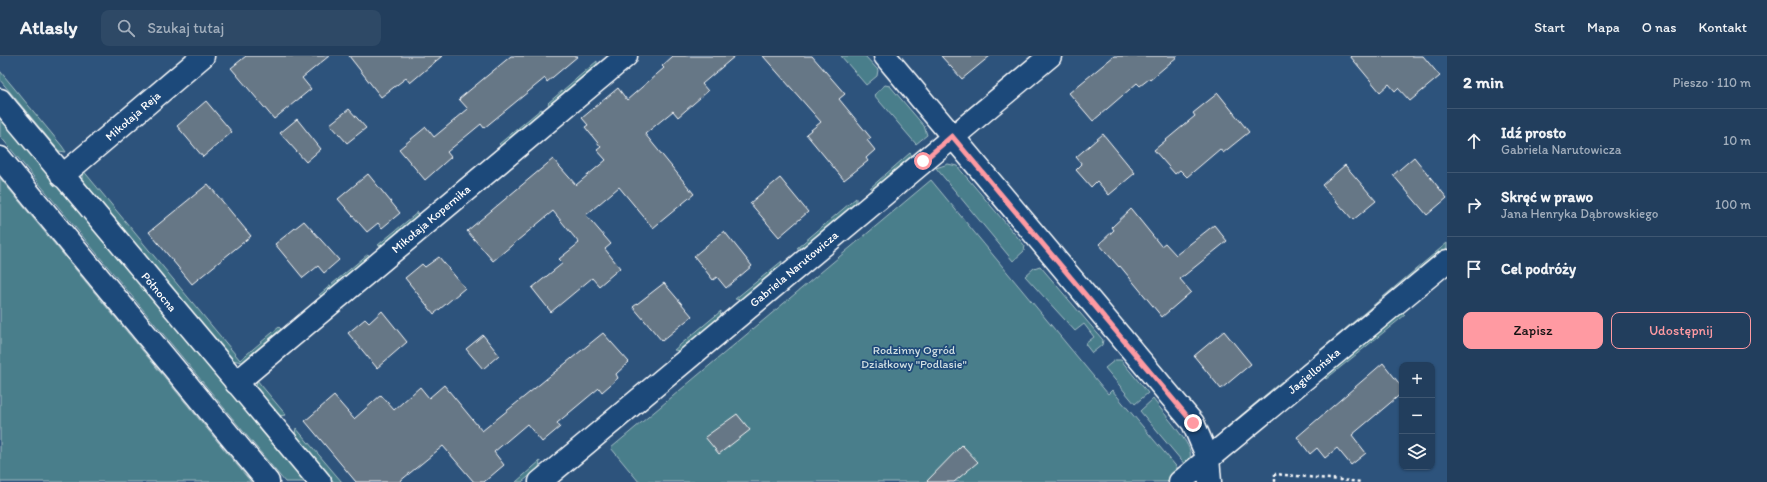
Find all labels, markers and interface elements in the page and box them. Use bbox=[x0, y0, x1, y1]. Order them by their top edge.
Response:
search box bbox=[101, 10, 381, 46]
text: Atlasly bbox=[20, 16, 77, 39]
icon: search bbox=[115, 17, 137, 39]
text: Szukaj tutaj bbox=[147, 19, 224, 37]
text: Start bbox=[1534, 19, 1565, 36]
text: Mapa bbox=[1587, 19, 1620, 36]
text: O nas bbox=[1642, 19, 1676, 36]
text: Kontakt bbox=[1698, 19, 1747, 36]
text: 2 min bbox=[1463, 72, 1503, 92]
text: Pieszo · 110 m bbox=[1673, 75, 1751, 90]
street label: Mikołaja Reja bbox=[103, 88, 164, 144]
text: Idź prosto bbox=[1501, 124, 1566, 142]
icon: ahead bbox=[1463, 130, 1485, 152]
text: 10 m bbox=[1723, 133, 1751, 148]
text: Gabriela Narutowicza bbox=[1501, 142, 1621, 157]
route start bbox=[914, 152, 932, 170]
street label: Mikołaja Kopernika bbox=[389, 182, 473, 256]
text: Skręć w prawo bbox=[1501, 188, 1593, 206]
icon: right bbox=[1463, 194, 1485, 216]
text: 100 m bbox=[1715, 197, 1751, 212]
text: Jana Henryka Dąbrowskiego bbox=[1501, 206, 1658, 221]
street label: Gabriela Narutowicza bbox=[747, 227, 842, 310]
icon: arrive bbox=[1463, 258, 1485, 280]
text: Cel podróży bbox=[1501, 260, 1576, 278]
street label: Północna bbox=[138, 269, 180, 315]
button: Zapisz bbox=[1463, 312, 1603, 349]
button: Udostępnij bbox=[1611, 312, 1751, 349]
park label: Rodzinny Ogród Działkowy "Podlasie" bbox=[861, 343, 967, 371]
street label: Jagiellońska bbox=[1285, 345, 1343, 397]
map controls bbox=[1399, 362, 1435, 470]
button: + bbox=[1399, 362, 1435, 398]
button: − bbox=[1399, 398, 1435, 434]
route end bbox=[1184, 414, 1202, 432]
button: layers bbox=[1399, 434, 1435, 470]

